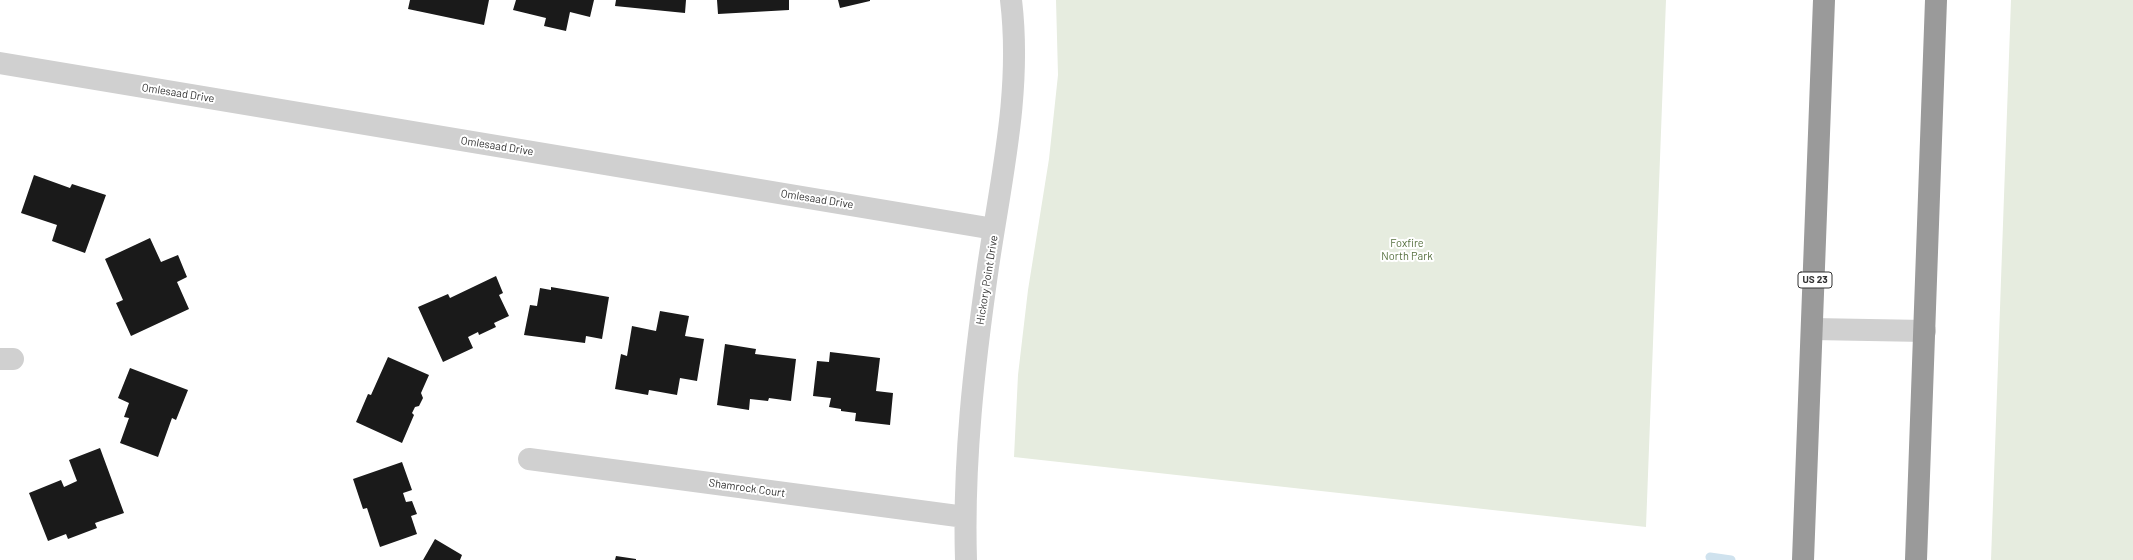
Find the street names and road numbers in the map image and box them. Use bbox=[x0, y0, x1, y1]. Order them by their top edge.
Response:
street label: Omlesaad Drive bbox=[141, 81, 215, 105]
street label: Omlesaad Drive bbox=[460, 134, 534, 158]
street label: Omlesaad Drive bbox=[780, 187, 854, 211]
street label: Hickory Point Drive bbox=[973, 234, 1001, 326]
road number: US 23 bbox=[1798, 272, 1832, 288]
street label: Shamrock Court bbox=[708, 476, 786, 500]

